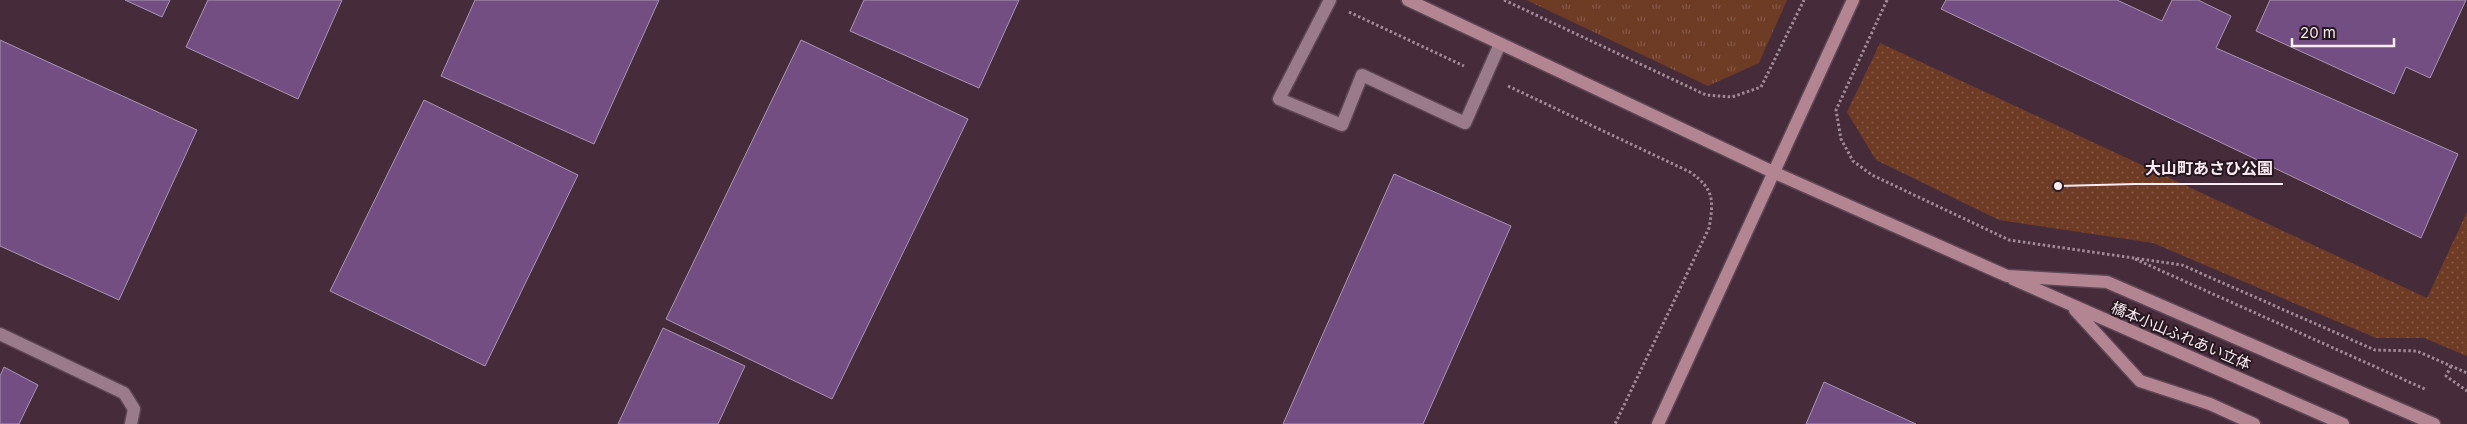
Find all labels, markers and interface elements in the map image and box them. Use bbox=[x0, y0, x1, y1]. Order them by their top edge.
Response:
scale bar bbox=[2292, 15, 2394, 47]
text: 20 m bbox=[2300, 23, 2336, 42]
callout: 大山町あさひ公園 bbox=[2135, 153, 2283, 184]
text: 大山町あさひ公園 bbox=[2145, 158, 2273, 178]
street label: 橋本小山ふれあい立体 bbox=[2108, 297, 2254, 374]

